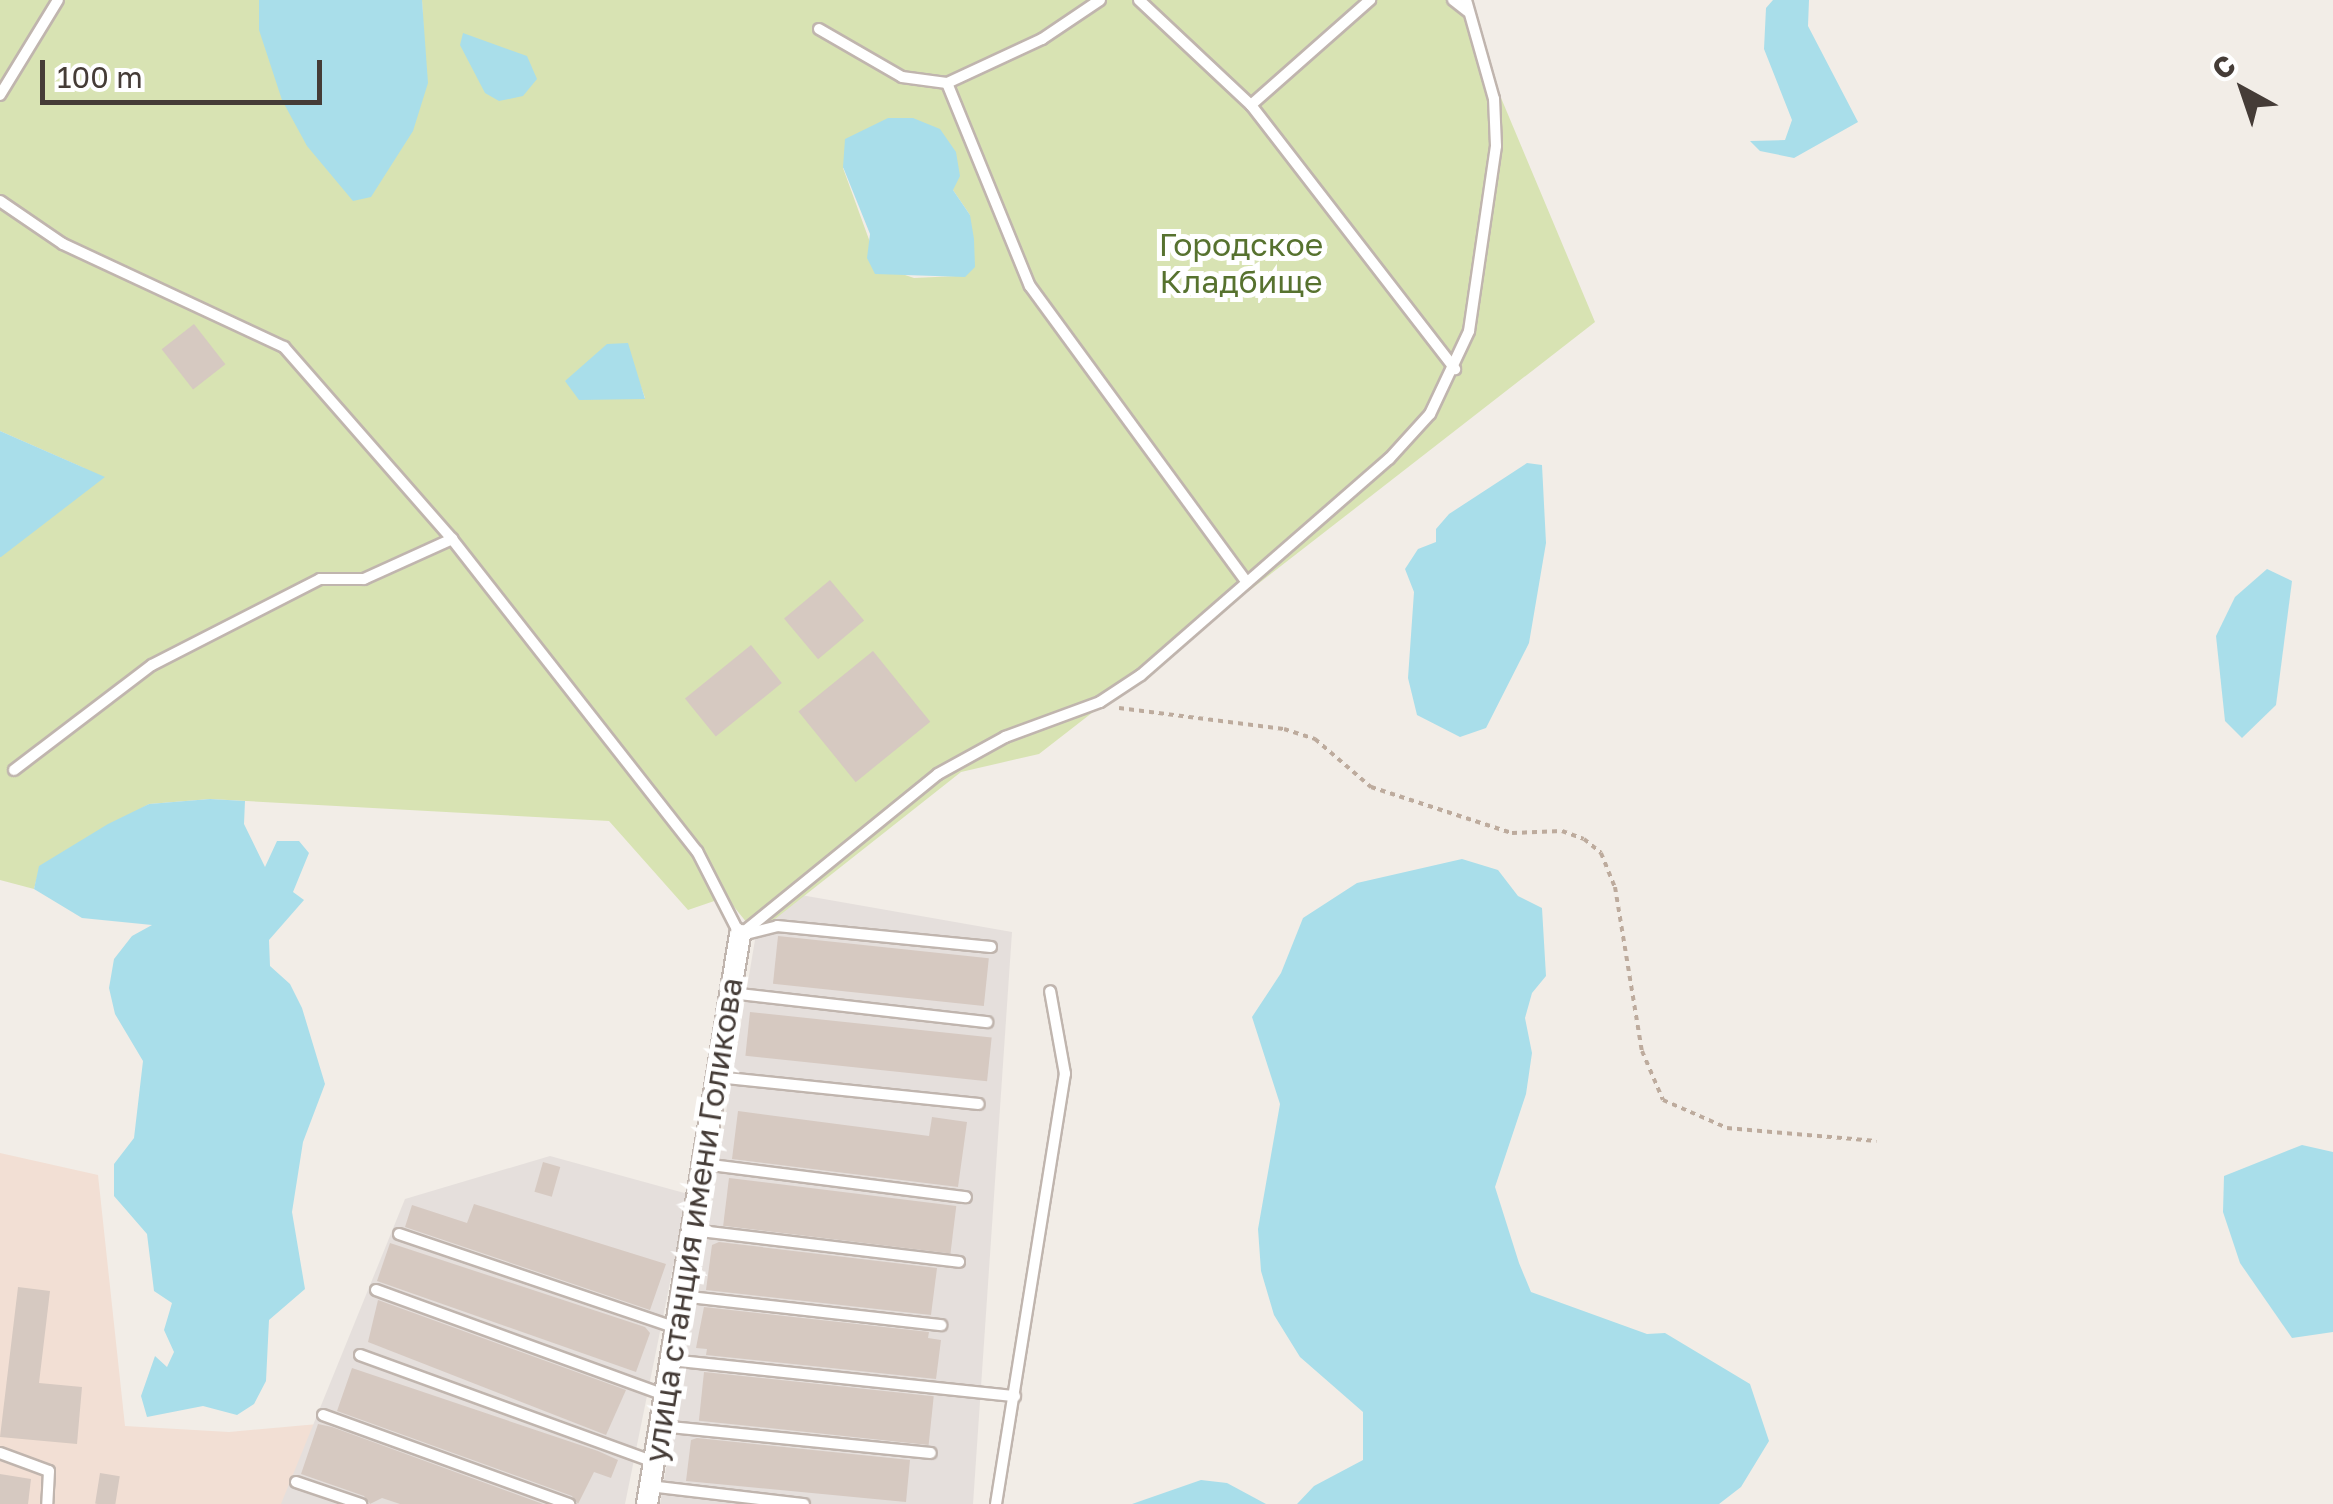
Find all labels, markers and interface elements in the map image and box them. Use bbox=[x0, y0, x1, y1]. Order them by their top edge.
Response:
scale bar bbox=[45, 40, 328, 102]
north arrow bbox=[2193, 40, 2293, 140]
text: С bbox=[2205, 48, 2242, 86]
text: 100 m bbox=[57, 59, 143, 95]
park label: Городское Кладбище bbox=[1159, 226, 1323, 301]
street label: улица станция имени Голикова bbox=[636, 975, 750, 1465]

